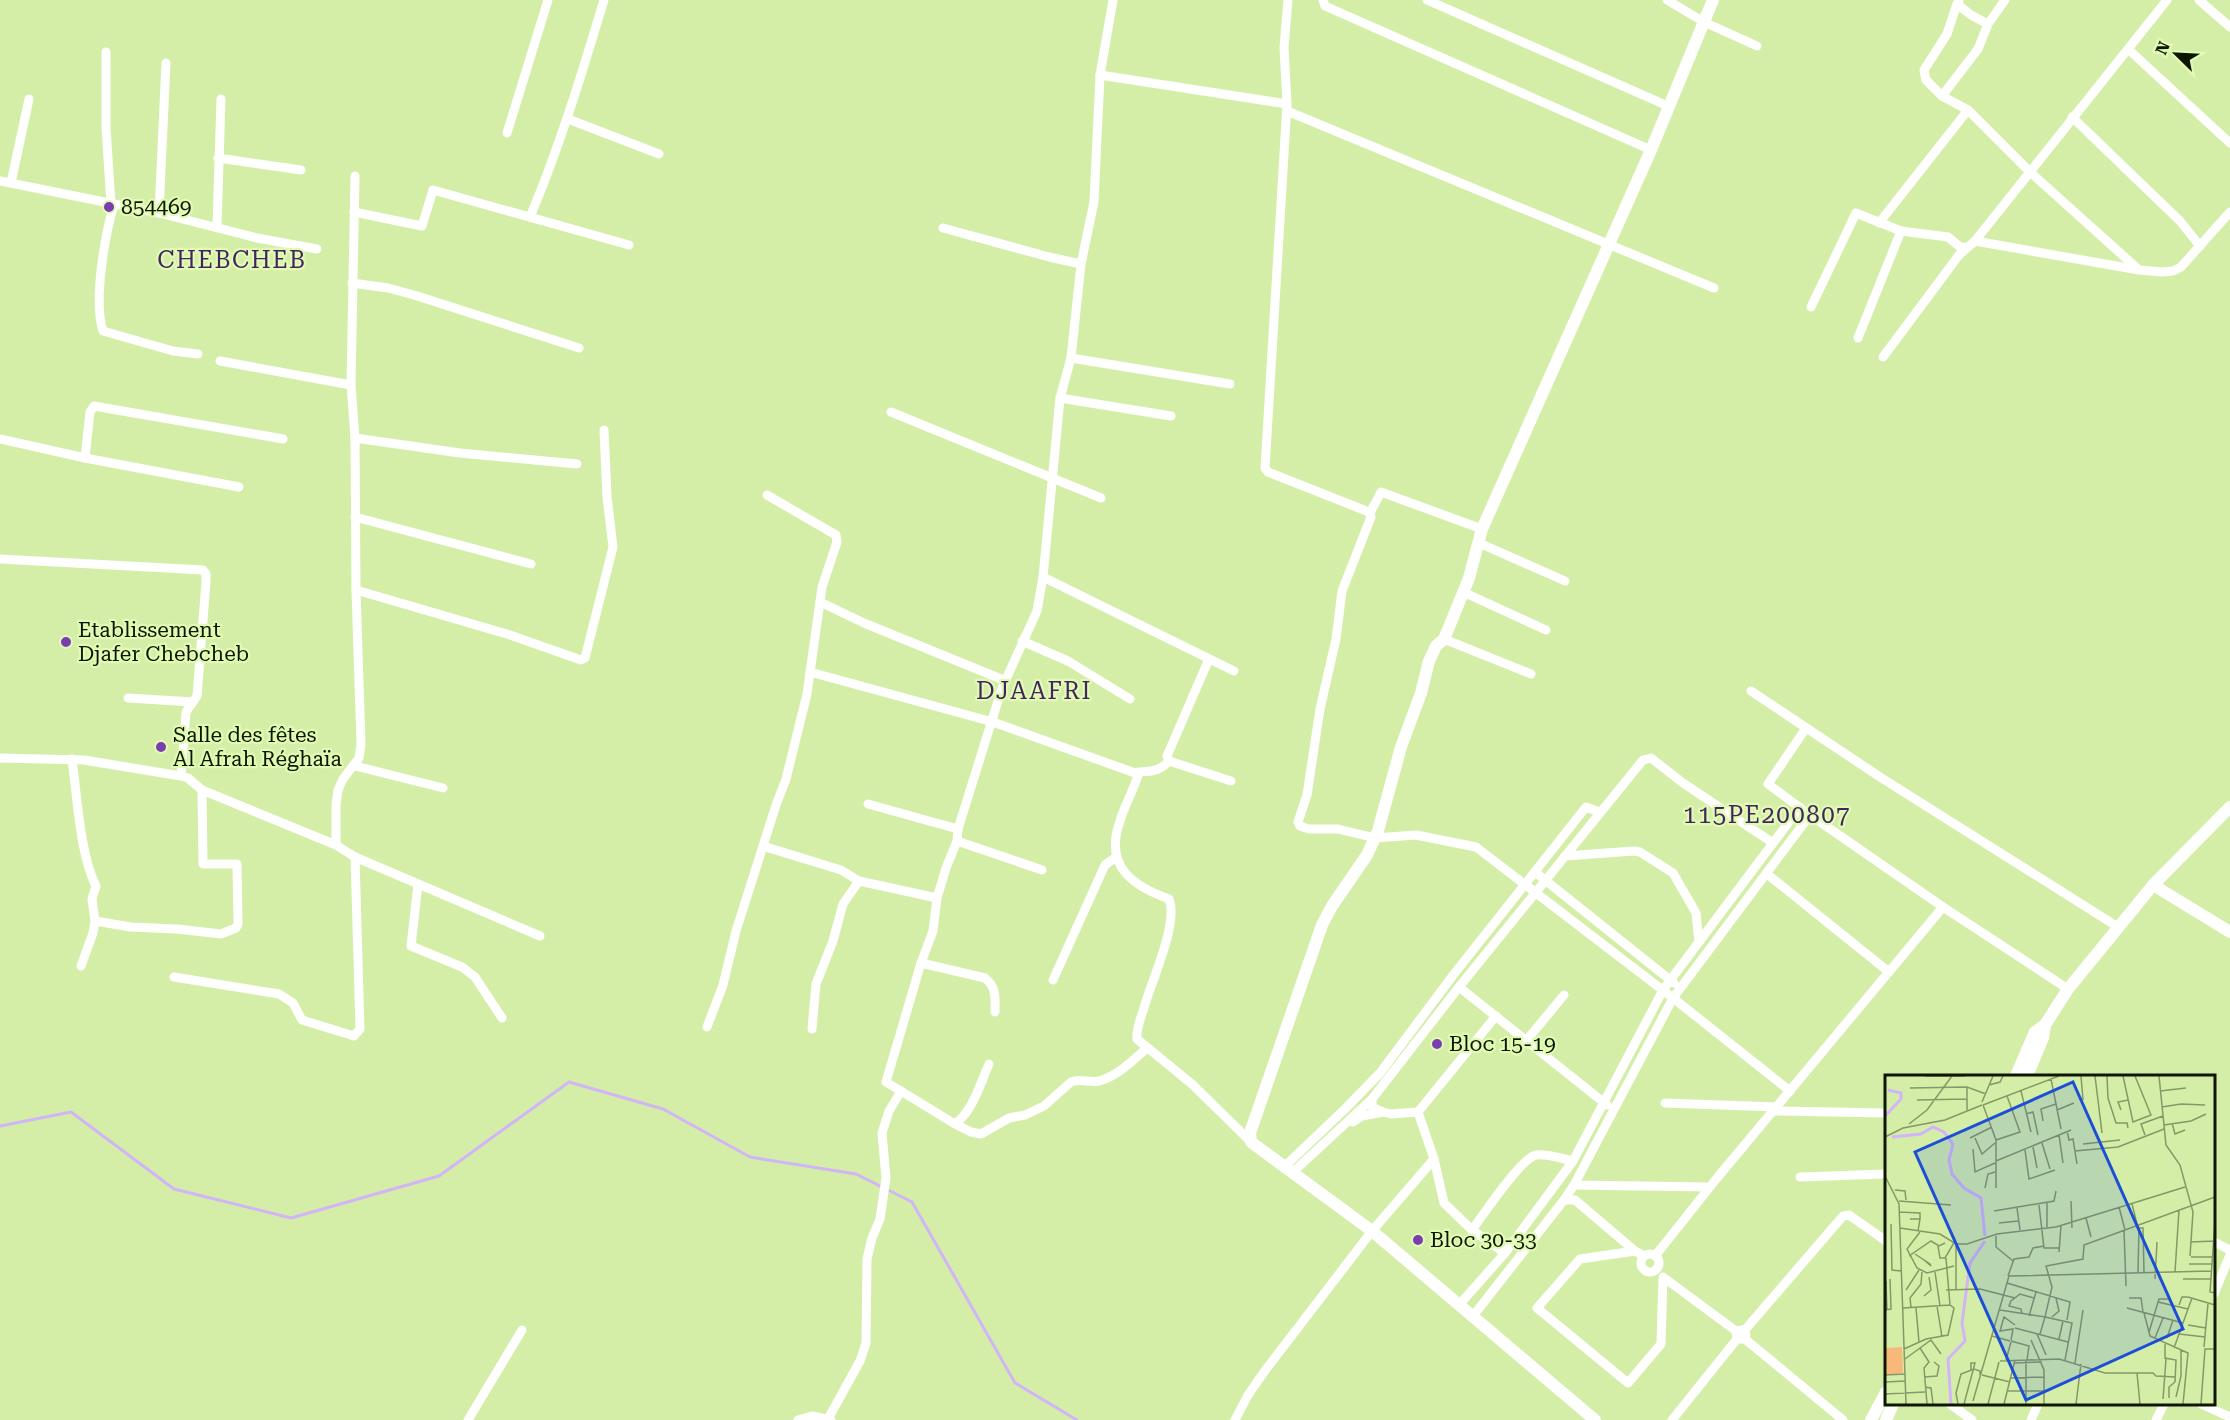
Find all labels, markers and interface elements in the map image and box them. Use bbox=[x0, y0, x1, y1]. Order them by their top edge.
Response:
north arrow bbox=[2146, 24, 2206, 84]
text: N bbox=[2152, 39, 2174, 58]
place label: 854469 bbox=[121, 195, 192, 219]
marker: 854469 bbox=[102, 200, 116, 214]
district label: CHEBCHEB bbox=[157, 246, 307, 274]
place label: Etablissement Djafer Chebcheb bbox=[78, 618, 249, 666]
marker: Etablissement Djafer Chebcheb bbox=[59, 635, 73, 649]
district label: DJAAFRI bbox=[976, 677, 1092, 705]
place label: Salle des fêtes Al Afrah Réghaïa bbox=[173, 723, 343, 771]
marker: Salle des fêtes Al Afrah Réghaïa bbox=[154, 740, 168, 754]
district label: 115PE200807 bbox=[1683, 801, 1851, 829]
place label: Bloc 15-19 bbox=[1449, 1032, 1556, 1056]
marker: Bloc 15-19 bbox=[1430, 1037, 1444, 1051]
inset map bbox=[1885, 1075, 2215, 1405]
place label: Bloc 30-33 bbox=[1430, 1228, 1537, 1252]
marker: Bloc 30-33 bbox=[1411, 1233, 1425, 1247]

